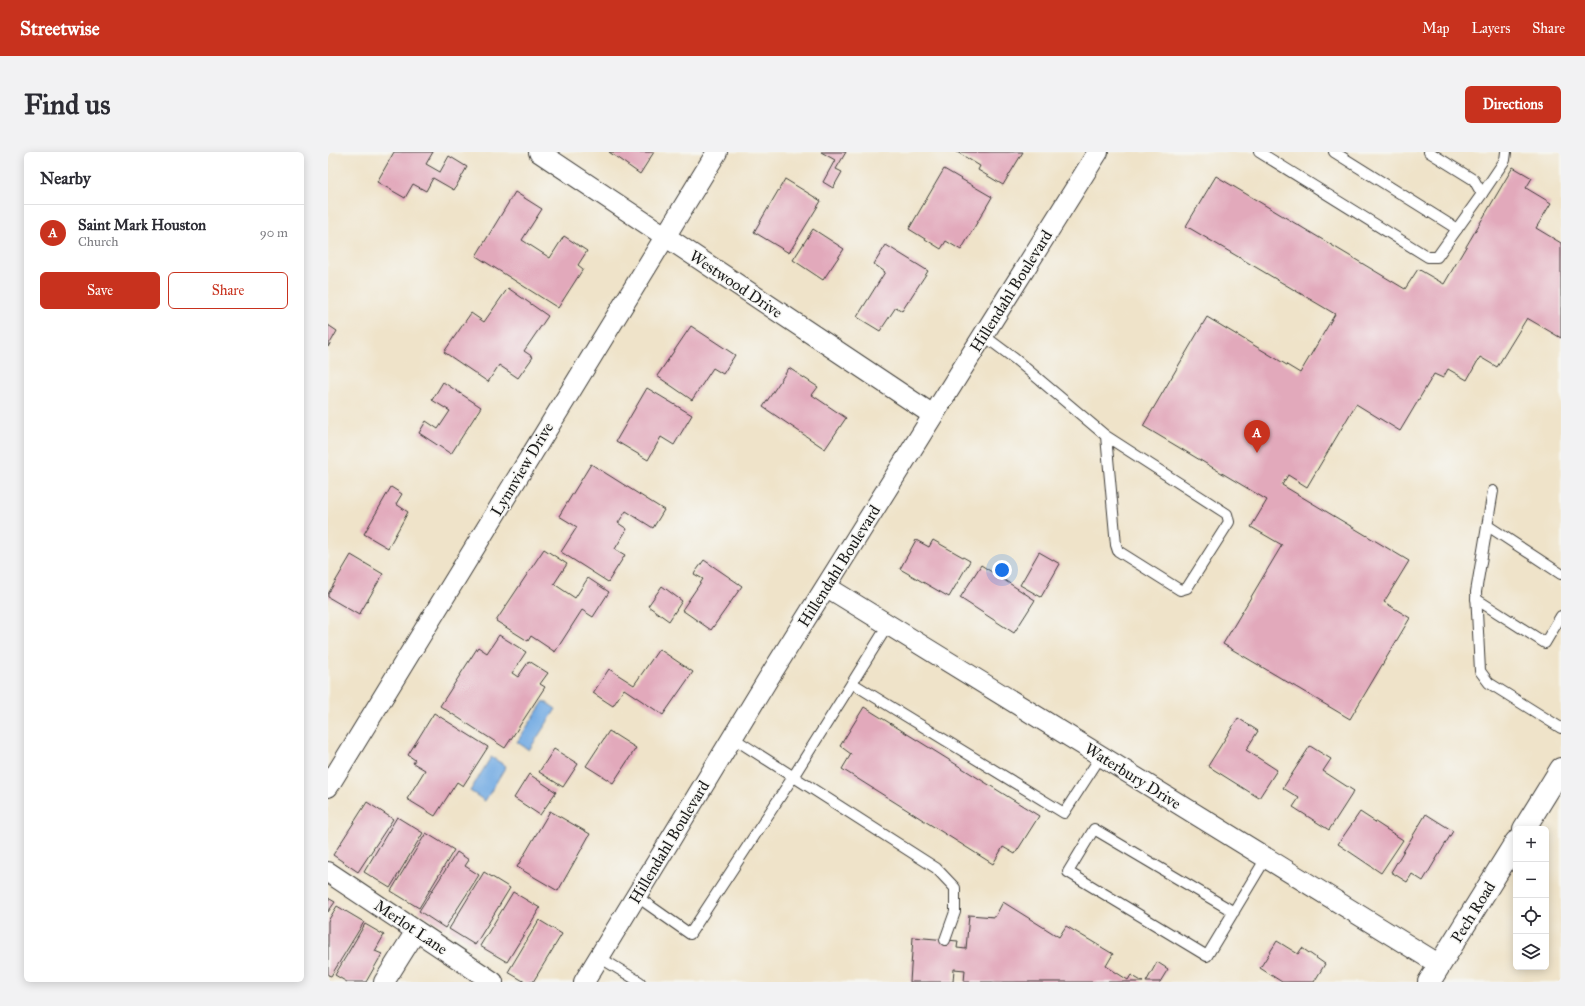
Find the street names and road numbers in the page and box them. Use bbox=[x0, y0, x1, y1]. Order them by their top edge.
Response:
street label: Hillendahl Boulevard bbox=[966, 227, 1056, 355]
street label: Westwood Drive bbox=[686, 246, 786, 322]
street label: Lynnview Drive bbox=[487, 418, 558, 519]
street label: Hillendahl Boulevard bbox=[794, 502, 884, 630]
street label: Waterbury Drive bbox=[1081, 739, 1185, 813]
street label: Hillendahl Boulevard bbox=[625, 777, 713, 907]
street label: Pech Road bbox=[1447, 878, 1499, 946]
street label: Merlot Lane bbox=[371, 896, 452, 959]

